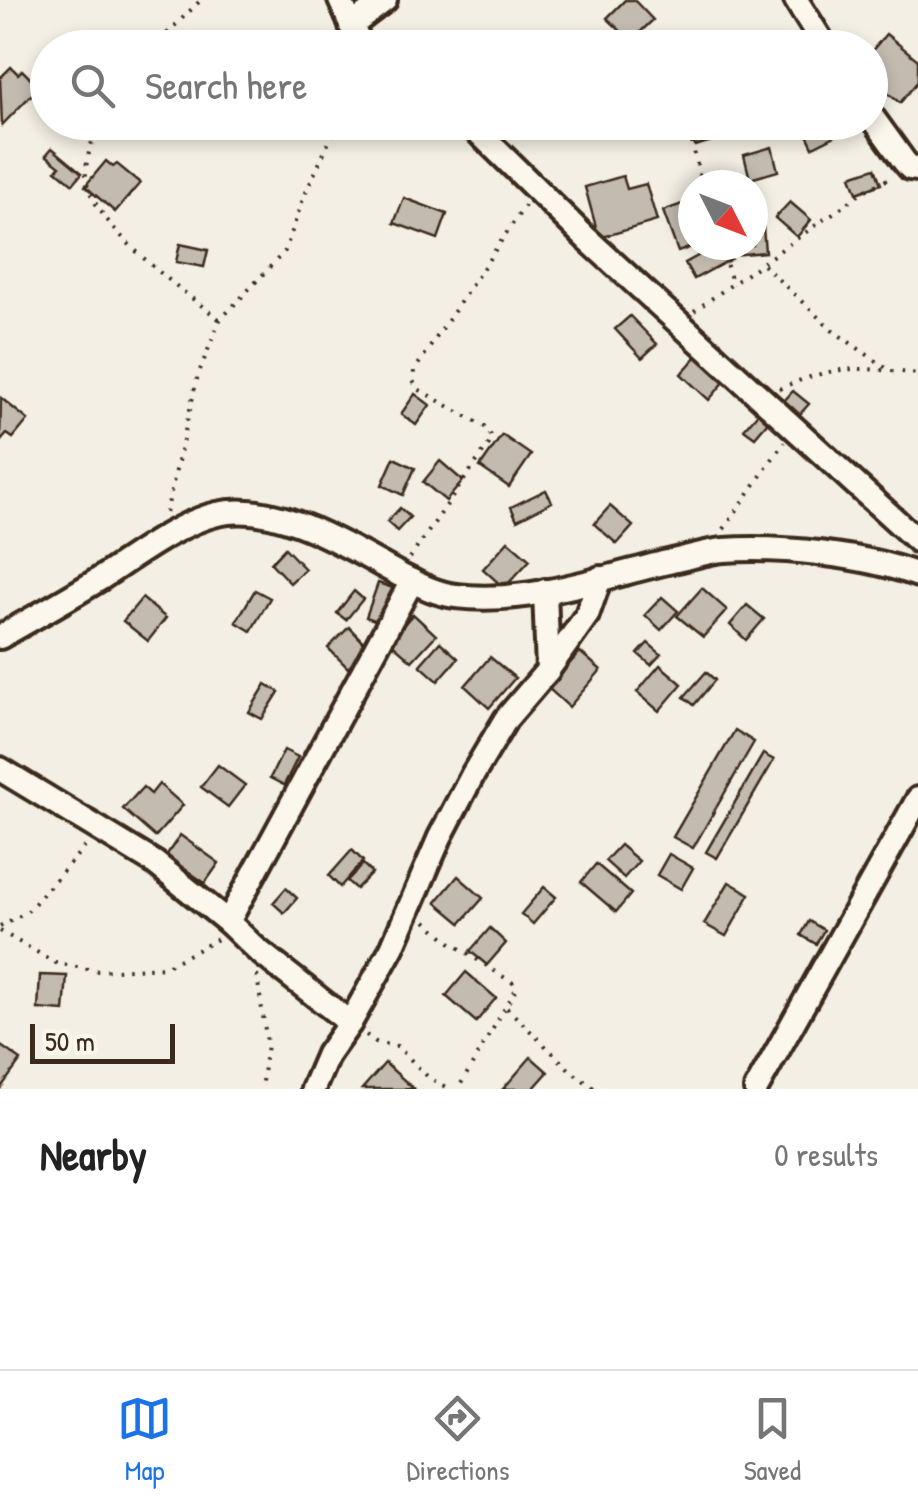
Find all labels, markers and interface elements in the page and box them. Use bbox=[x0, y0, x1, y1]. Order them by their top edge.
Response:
search box bbox=[30, 30, 888, 140]
icon: search bbox=[65, 58, 120, 113]
text: Search here bbox=[145, 59, 307, 111]
north arrow bbox=[678, 170, 768, 260]
scale bar bbox=[30, 1019, 175, 1064]
text: 50 m bbox=[45, 1022, 95, 1060]
text: Nearby bbox=[40, 1126, 147, 1183]
text: 0 results bbox=[774, 1133, 878, 1176]
tab: Map bbox=[117, 1391, 172, 1489]
tab: Directions bbox=[406, 1391, 509, 1489]
tab: Saved bbox=[744, 1391, 801, 1489]

